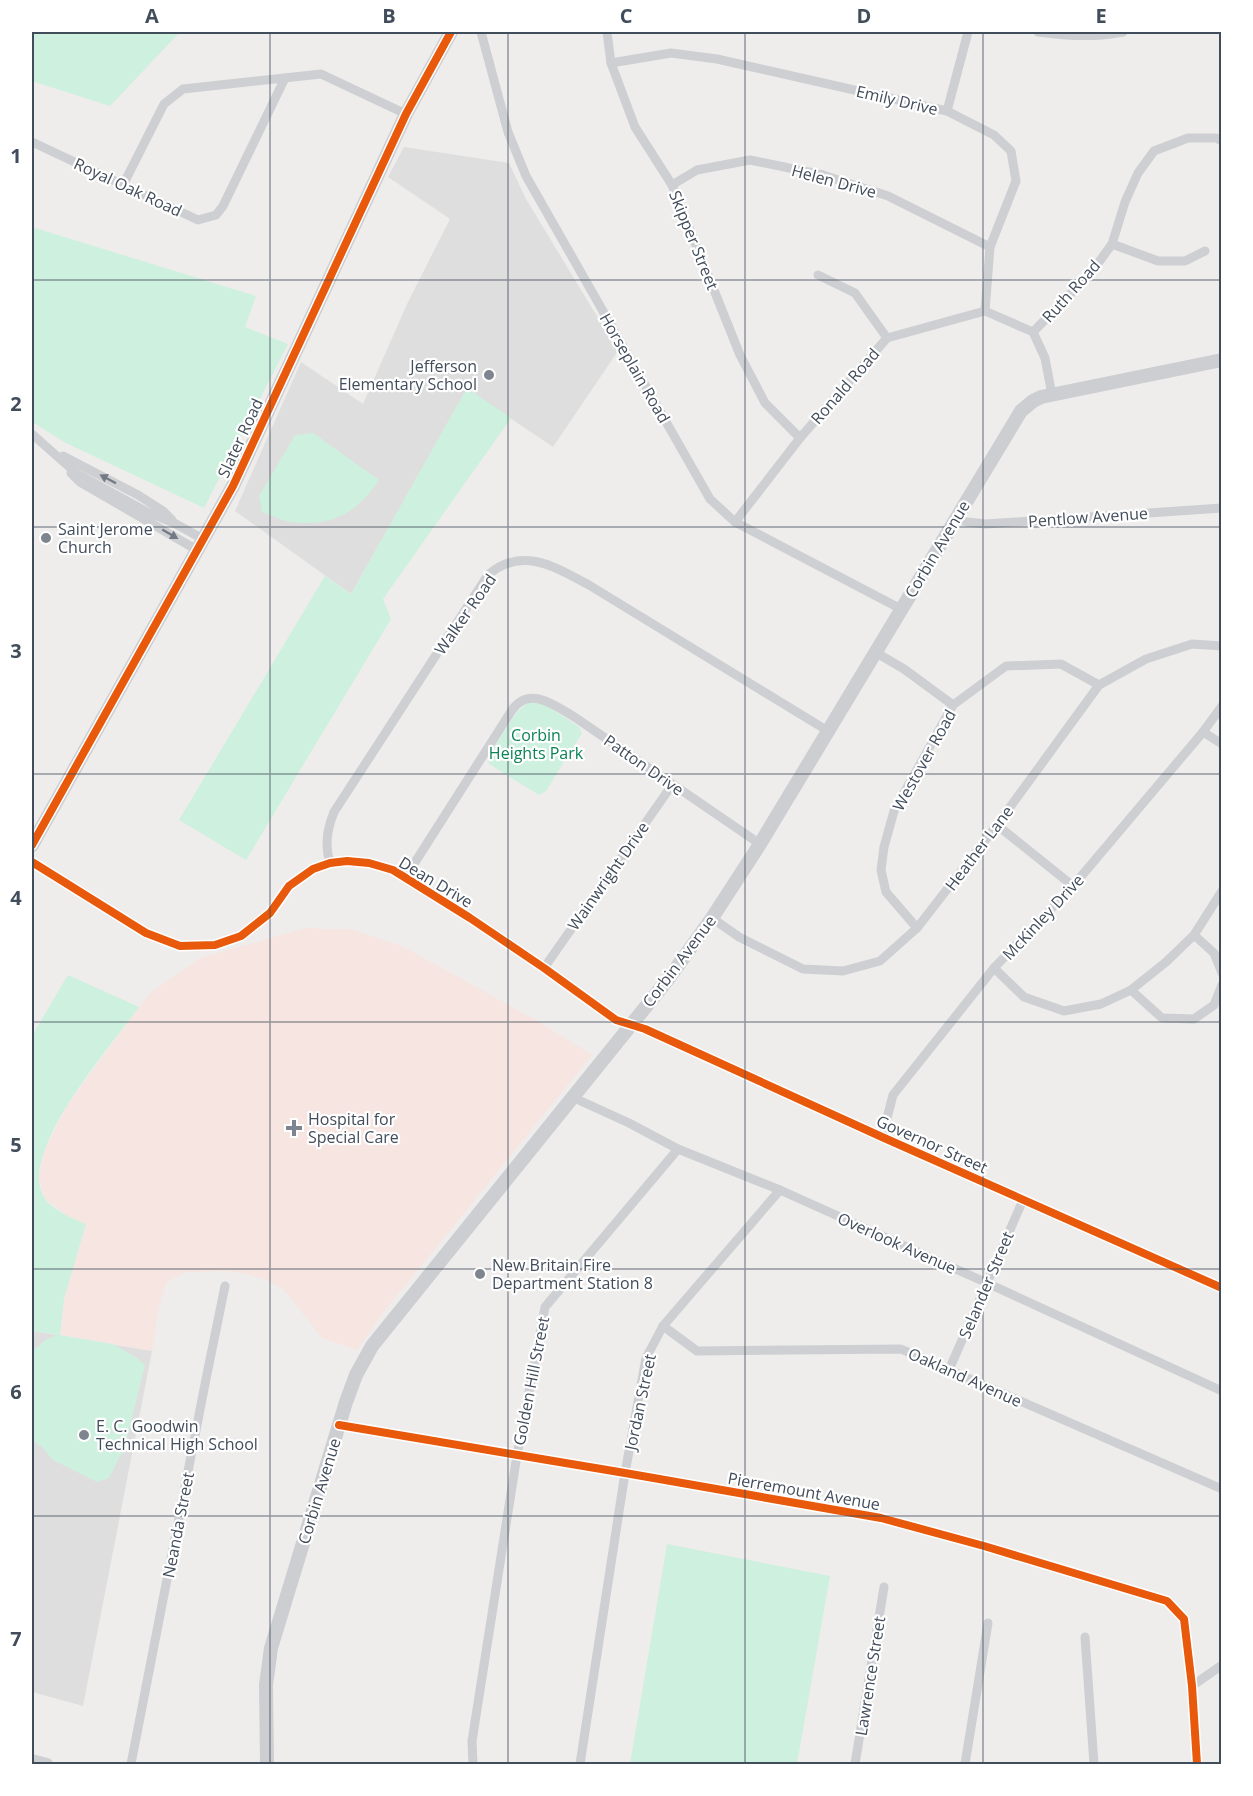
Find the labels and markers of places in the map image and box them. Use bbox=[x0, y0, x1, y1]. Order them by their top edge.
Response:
place label: Jefferson Elementary School bbox=[339, 355, 477, 395]
marker: Jefferson Elementary School bbox=[482, 368, 496, 382]
place label: Saint Jerome Church bbox=[58, 518, 153, 558]
marker: Saint Jerome Church bbox=[39, 531, 53, 545]
place label: Hospital for Special Care bbox=[308, 1108, 399, 1148]
marker: Hospital for Special Care bbox=[285, 1119, 303, 1137]
place label: New Britain Fire Department Station 8 bbox=[492, 1254, 653, 1294]
marker: New Britain Fire Department Station 8 bbox=[473, 1267, 487, 1281]
place label: E. C. Goodwin Technical High School bbox=[96, 1415, 258, 1455]
marker: E. C. Goodwin Technical High School bbox=[77, 1428, 91, 1442]

